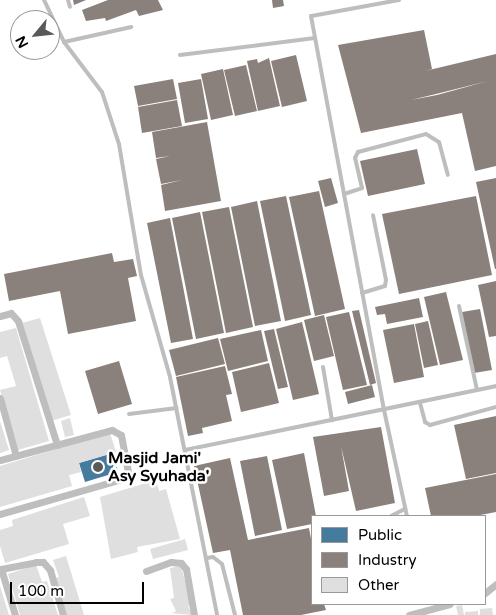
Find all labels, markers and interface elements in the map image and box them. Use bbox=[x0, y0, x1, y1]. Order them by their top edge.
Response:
north arrow bbox=[10, 10, 60, 60]
text: N bbox=[12, 33, 32, 51]
place label: Masjid Jami' Asy Syuhada' bbox=[108, 448, 209, 486]
marker: Masjid Jami' Asy Syuhada' bbox=[92, 461, 104, 473]
legend bbox=[311, 515, 486, 605]
text: Public bbox=[358, 526, 402, 544]
text: Industry bbox=[358, 551, 417, 569]
scale bar bbox=[12, 572, 146, 604]
text: Other bbox=[358, 576, 399, 594]
text: 100 m bbox=[18, 582, 64, 600]

